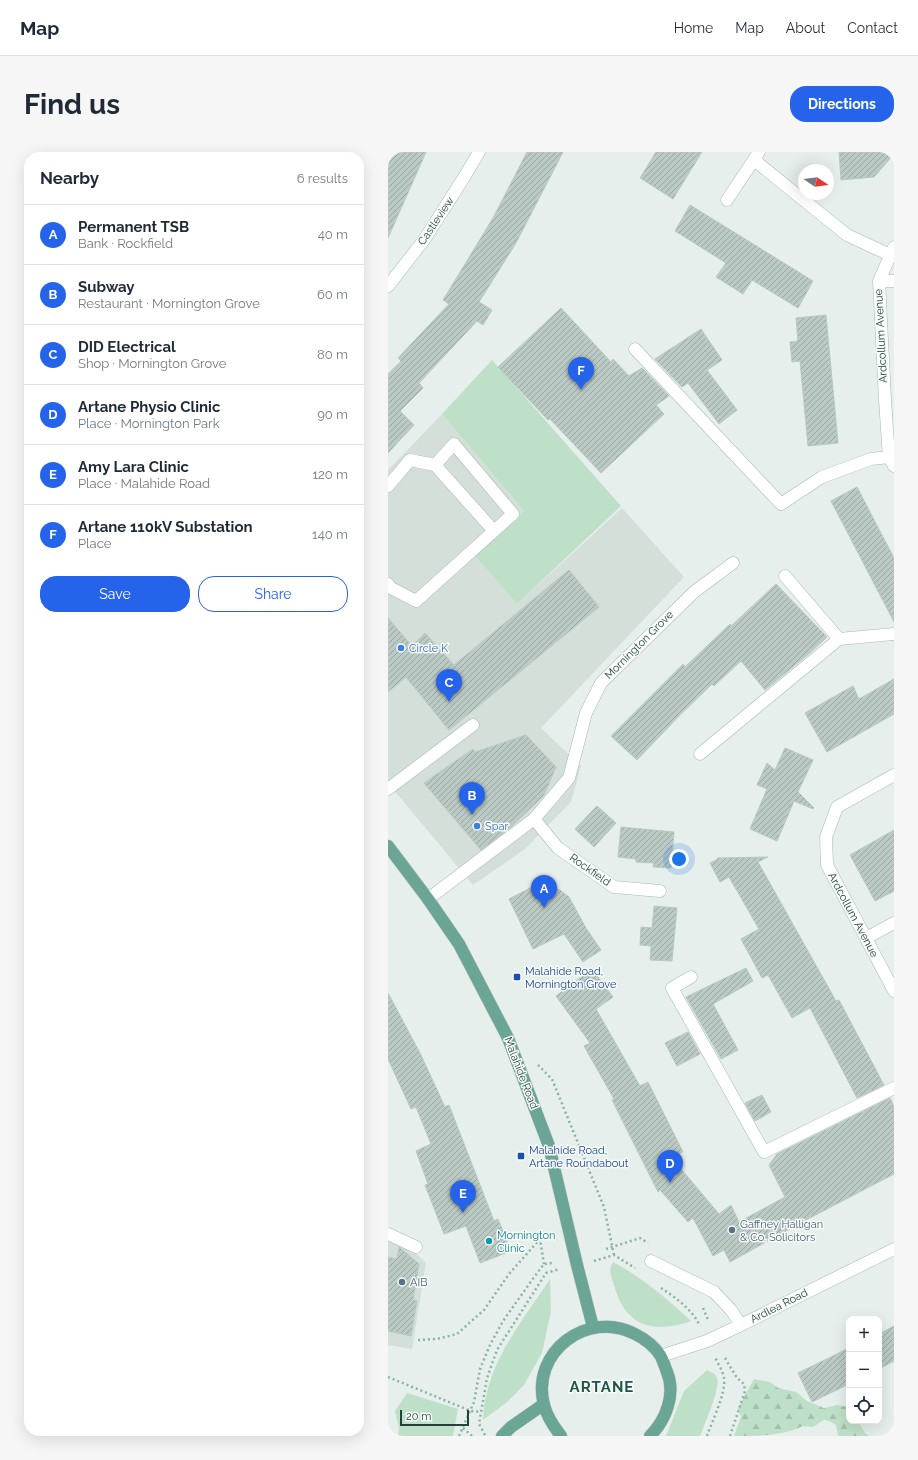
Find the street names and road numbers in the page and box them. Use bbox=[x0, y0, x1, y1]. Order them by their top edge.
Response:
street label: Castleview bbox=[415, 194, 457, 248]
street label: Ardcollum Avenue bbox=[872, 288, 890, 383]
street label: Mornington Grove bbox=[602, 608, 676, 682]
street label: Rockfield bbox=[567, 851, 613, 889]
street label: Ardcollum Avenue bbox=[825, 870, 881, 960]
street label: Malahide Road bbox=[501, 1035, 541, 1111]
street label: Ardlea Road bbox=[748, 1286, 810, 1326]

